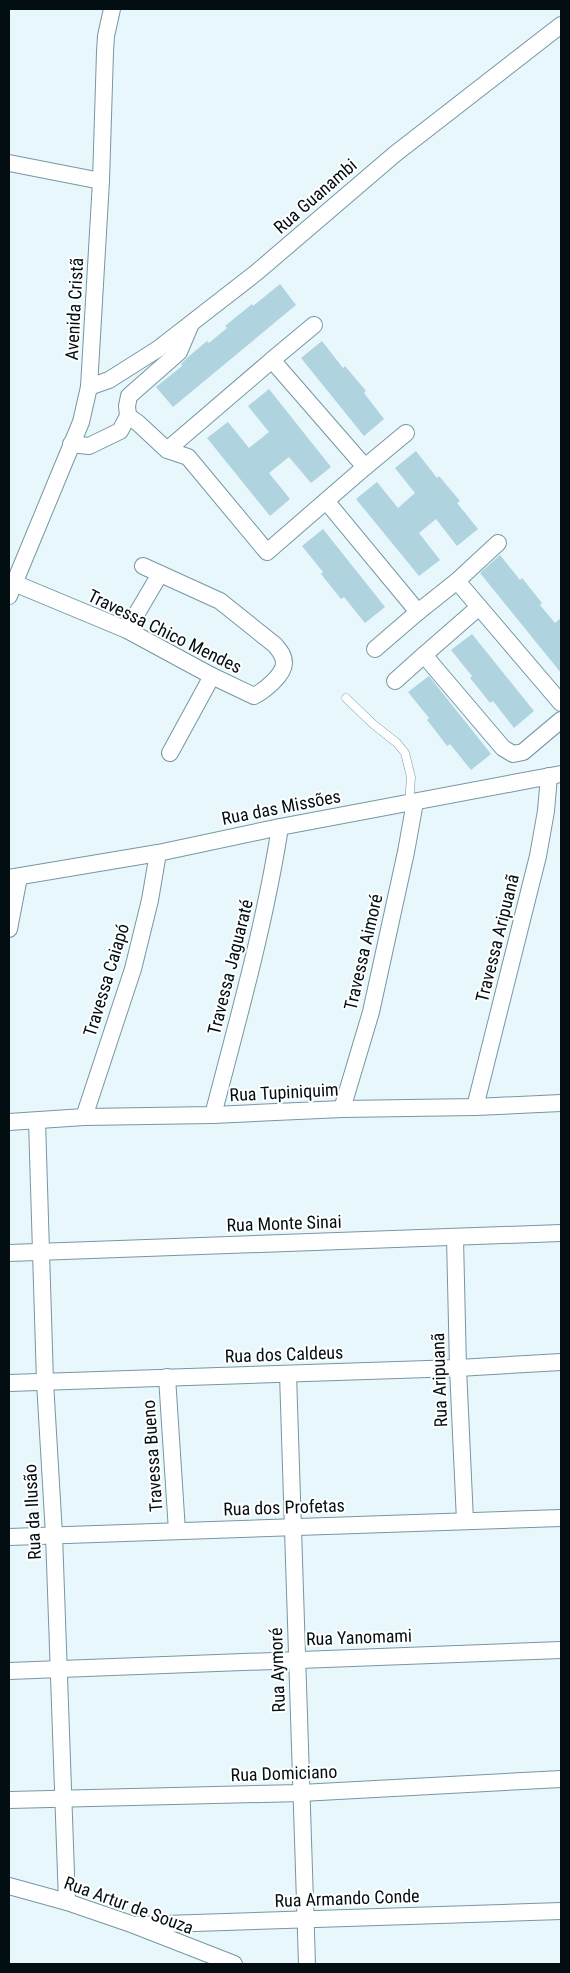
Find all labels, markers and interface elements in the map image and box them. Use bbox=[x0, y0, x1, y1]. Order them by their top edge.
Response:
street label: Rua Guanambi bbox=[269, 154, 361, 238]
street label: Avenida Cristã bbox=[61, 257, 87, 361]
street label: Travessa Chico Mendes bbox=[85, 585, 245, 677]
street label: Rua das Missões bbox=[220, 785, 342, 829]
street label: Travessa Aripuanã bbox=[471, 872, 523, 1004]
street label: Travessa Aimoré bbox=[339, 892, 387, 1012]
street label: Travessa Jaguaraté bbox=[203, 897, 257, 1037]
street label: Travessa Caiapó bbox=[79, 921, 133, 1039]
street label: Rua Tupiniquim bbox=[229, 1079, 339, 1105]
street label: Rua Monte Sinai bbox=[226, 1210, 342, 1236]
street label: Rua Aripuanã bbox=[427, 1332, 451, 1428]
street label: Rua dos Caldeus bbox=[224, 1341, 344, 1367]
street label: Travessa Bueno bbox=[138, 1399, 166, 1513]
street label: Rua da Ilusão bbox=[19, 1464, 45, 1560]
street label: Rua dos Profetas bbox=[223, 1494, 345, 1520]
street label: Rua Yanomami bbox=[306, 1625, 412, 1649]
street label: Rua Aymoré bbox=[265, 1627, 289, 1713]
street label: Rua Domiciano bbox=[230, 1761, 338, 1785]
street label: Rua Artur de Souza bbox=[61, 1872, 197, 1938]
street label: Rua Armando Conde bbox=[274, 1885, 420, 1911]

